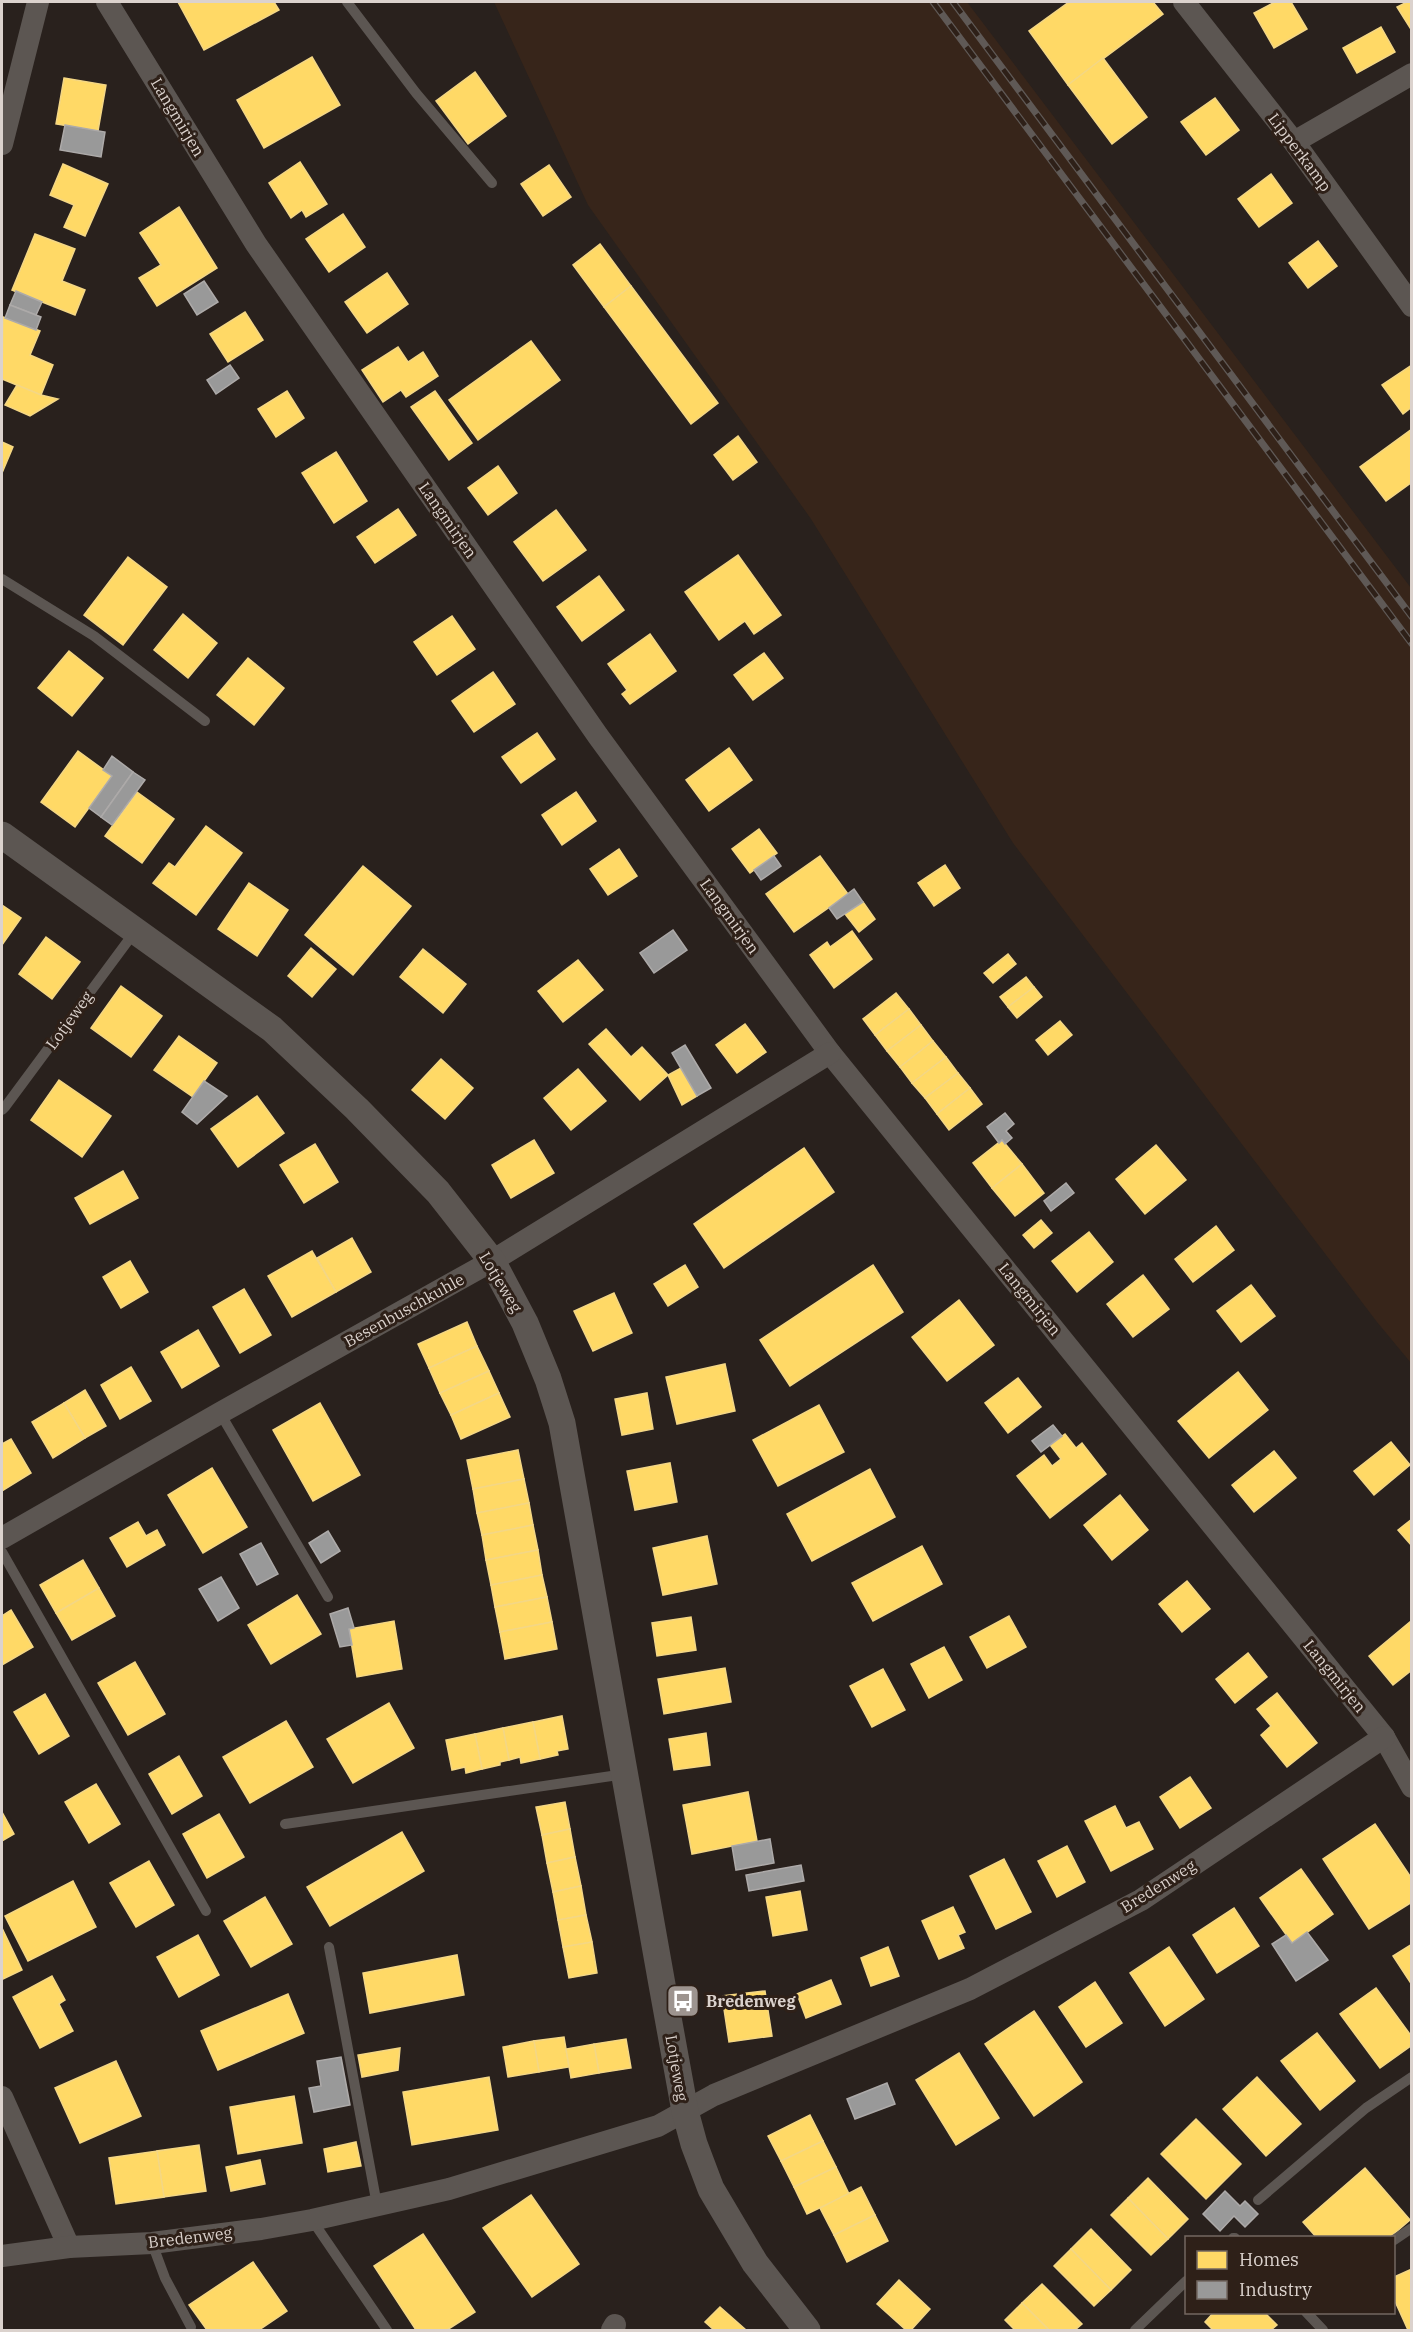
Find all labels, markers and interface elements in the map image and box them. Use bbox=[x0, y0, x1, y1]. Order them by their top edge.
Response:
street label: Langmirjen bbox=[147, 74, 209, 160]
street label: Lipperkamp bbox=[1264, 109, 1336, 195]
street label: Langmirjen bbox=[415, 478, 481, 562]
street label: Langmirjen bbox=[696, 874, 764, 958]
street label: Lotjeweg bbox=[41, 987, 97, 1053]
street label: Lotjeweg bbox=[475, 1248, 527, 1316]
street label: Langmirjen bbox=[994, 1258, 1066, 1340]
street label: Besenbuschkuhle bbox=[341, 1269, 467, 1351]
street label: Langmirjen bbox=[1299, 1635, 1371, 1717]
street label: Bredenweg bbox=[1117, 1855, 1199, 1917]
bus stop icon: Bredenweg bbox=[665, 1983, 701, 2019]
place label: Bredenweg bbox=[706, 1991, 796, 2011]
street label: Lotjeweg bbox=[661, 2033, 693, 2103]
street label: Bredenweg bbox=[147, 2222, 233, 2252]
legend bbox=[1185, 2236, 1395, 2314]
text: Homes bbox=[1239, 2248, 1299, 2271]
text: Industry bbox=[1239, 2278, 1312, 2301]

